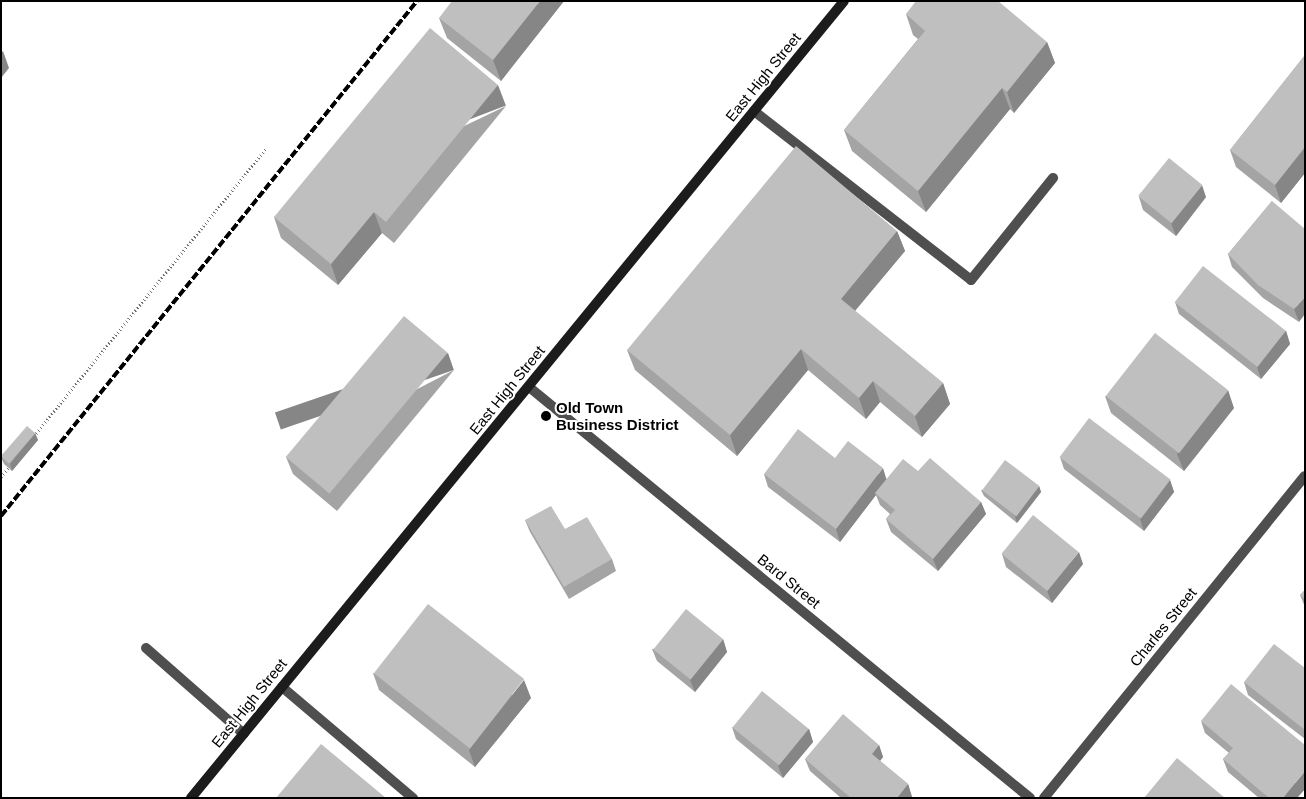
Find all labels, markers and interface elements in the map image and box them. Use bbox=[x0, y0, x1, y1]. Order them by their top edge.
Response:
street label: East High Street bbox=[722, 29, 804, 125]
street label: East High Street bbox=[466, 342, 548, 438]
place label: Old Town Business District bbox=[556, 398, 679, 433]
marker: Old Town Business District bbox=[540, 410, 552, 422]
street label: Bard Street bbox=[754, 550, 824, 612]
street label: Charles Street bbox=[1126, 584, 1200, 670]
street label: East High Street bbox=[208, 655, 290, 751]

